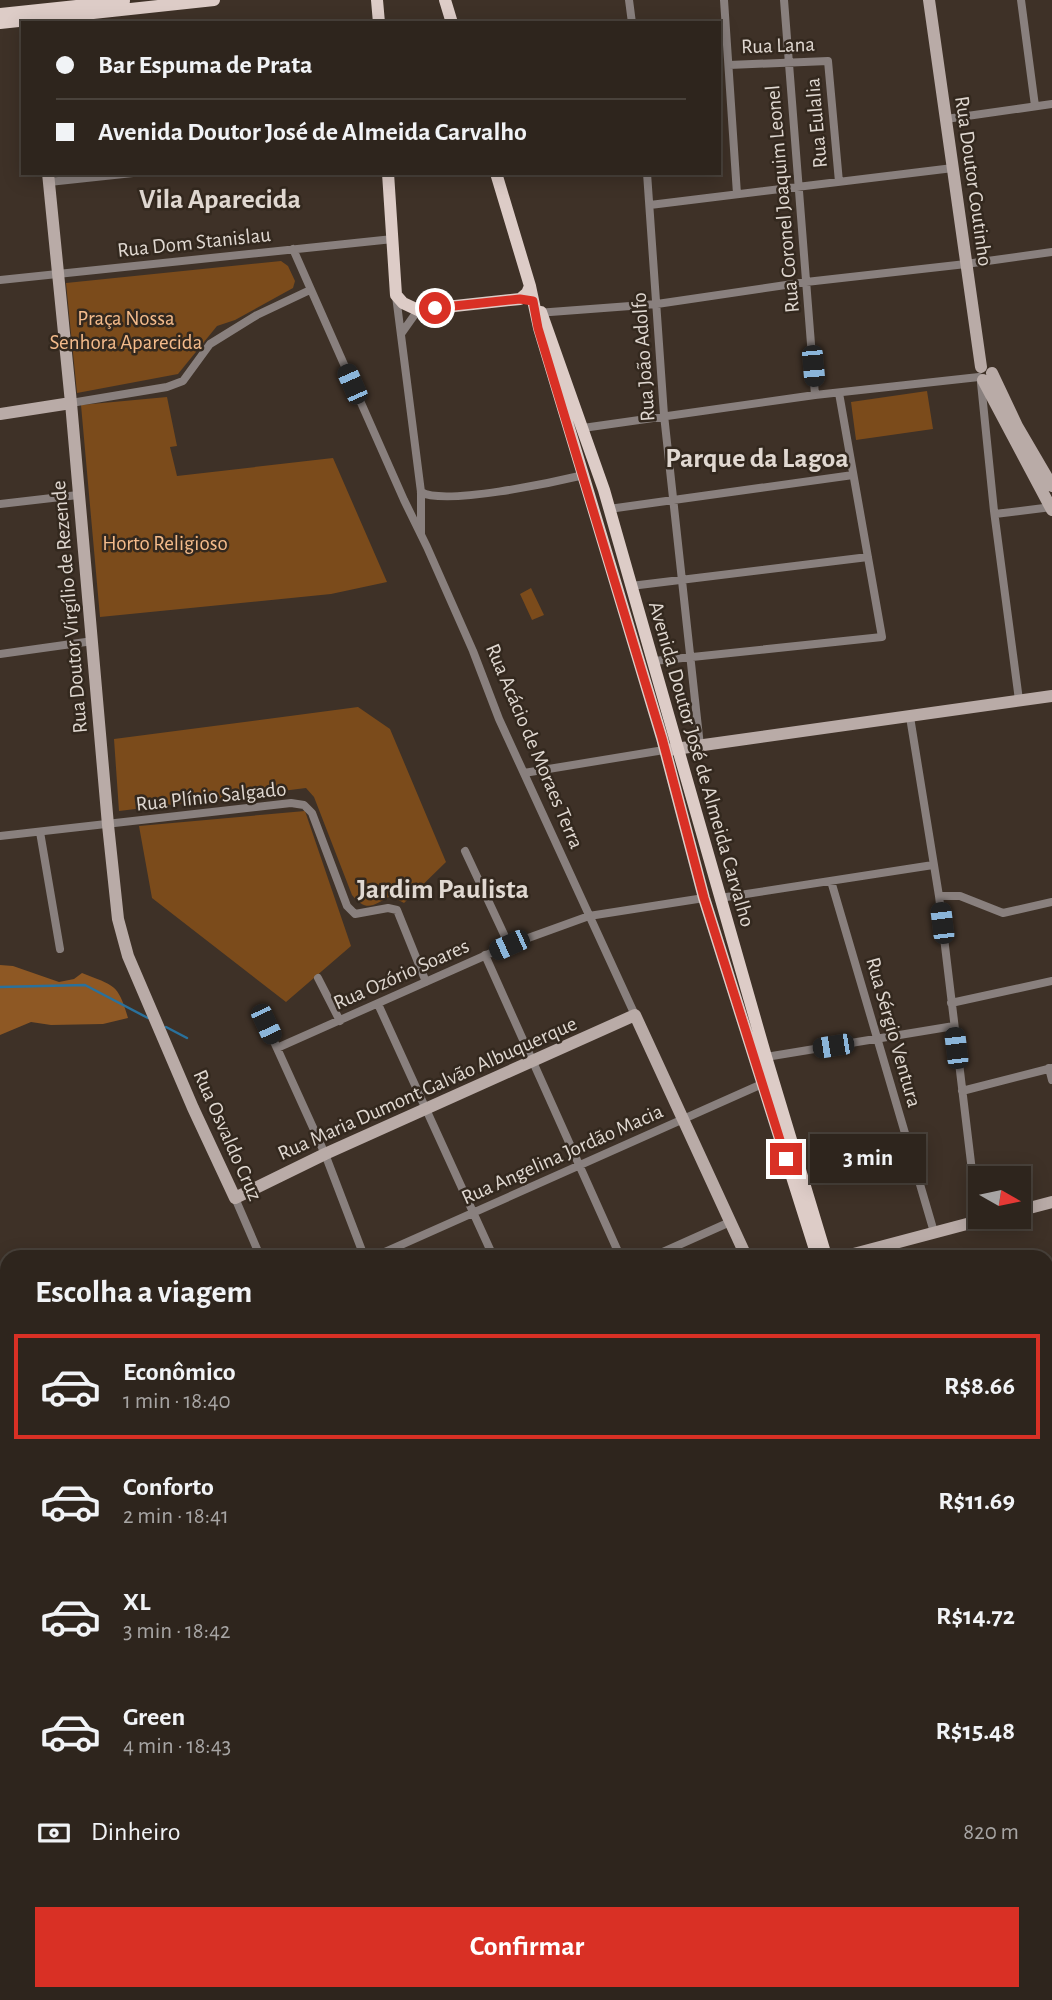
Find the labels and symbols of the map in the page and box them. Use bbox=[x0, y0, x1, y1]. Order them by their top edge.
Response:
street label: Rua Lana bbox=[741, 34, 816, 57]
street label: Rua Eulalia bbox=[802, 77, 831, 169]
street label: Rua Coronel Joaquim Leonel bbox=[762, 84, 803, 314]
street label: Rua Doutor Coutinho bbox=[951, 95, 996, 268]
district label: Vila Aparecida bbox=[139, 186, 301, 214]
street label: Rua Dom Stanislau bbox=[116, 224, 272, 261]
route start bbox=[419, 292, 451, 324]
street label: Rua João Adolfo bbox=[629, 292, 658, 422]
park label: Praça Nossa Senhora Aparecida bbox=[50, 308, 203, 353]
car bbox=[801, 344, 826, 388]
car bbox=[334, 361, 371, 407]
district label: Parque da Lagoa bbox=[665, 445, 849, 473]
street label: Rua Doutor Virgílio de Rezende bbox=[48, 480, 91, 734]
park label: Horto Religioso bbox=[102, 533, 228, 554]
street label: Avenida Doutor José de Almeida Carvalho bbox=[645, 599, 758, 929]
street label: Rua Acácio de Moraes Terra bbox=[482, 641, 587, 852]
street label: Rua Plínio Salgado bbox=[135, 778, 287, 815]
district label: Jardim Paulista bbox=[357, 876, 529, 904]
car bbox=[930, 901, 955, 945]
car bbox=[486, 927, 533, 963]
street label: Rua Ozório Soares bbox=[330, 935, 472, 1014]
street label: Rua Sérgio Ventura bbox=[862, 955, 925, 1110]
car bbox=[248, 1001, 285, 1047]
street label: Rua Maria Dumont Galvão Albuquerque bbox=[275, 1013, 580, 1164]
car bbox=[944, 1026, 969, 1070]
car bbox=[811, 1032, 856, 1060]
street label: Rua Osvaldo Cruz bbox=[189, 1067, 266, 1204]
street label: Rua Angelina Jordão Macia bbox=[458, 1100, 666, 1208]
callout: 3 min bbox=[810, 1134, 926, 1184]
route end bbox=[770, 1143, 802, 1175]
north arrow bbox=[968, 1166, 1031, 1228]

